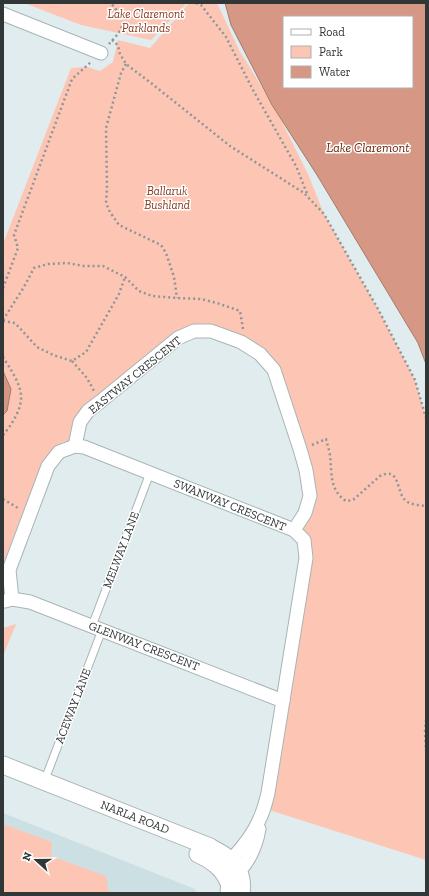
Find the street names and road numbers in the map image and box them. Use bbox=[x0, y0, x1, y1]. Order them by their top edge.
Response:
street label: EASTWAY CRESCENT bbox=[86, 333, 185, 417]
street label: SWANWAY CRESCENT bbox=[172, 476, 289, 534]
street label: MELWAY LANE bbox=[100, 510, 142, 590]
street label: GLENWAY CRESCENT bbox=[87, 618, 202, 674]
street label: ACEWAY LANE bbox=[52, 666, 94, 746]
street label: NARLA ROAD bbox=[99, 797, 171, 837]

